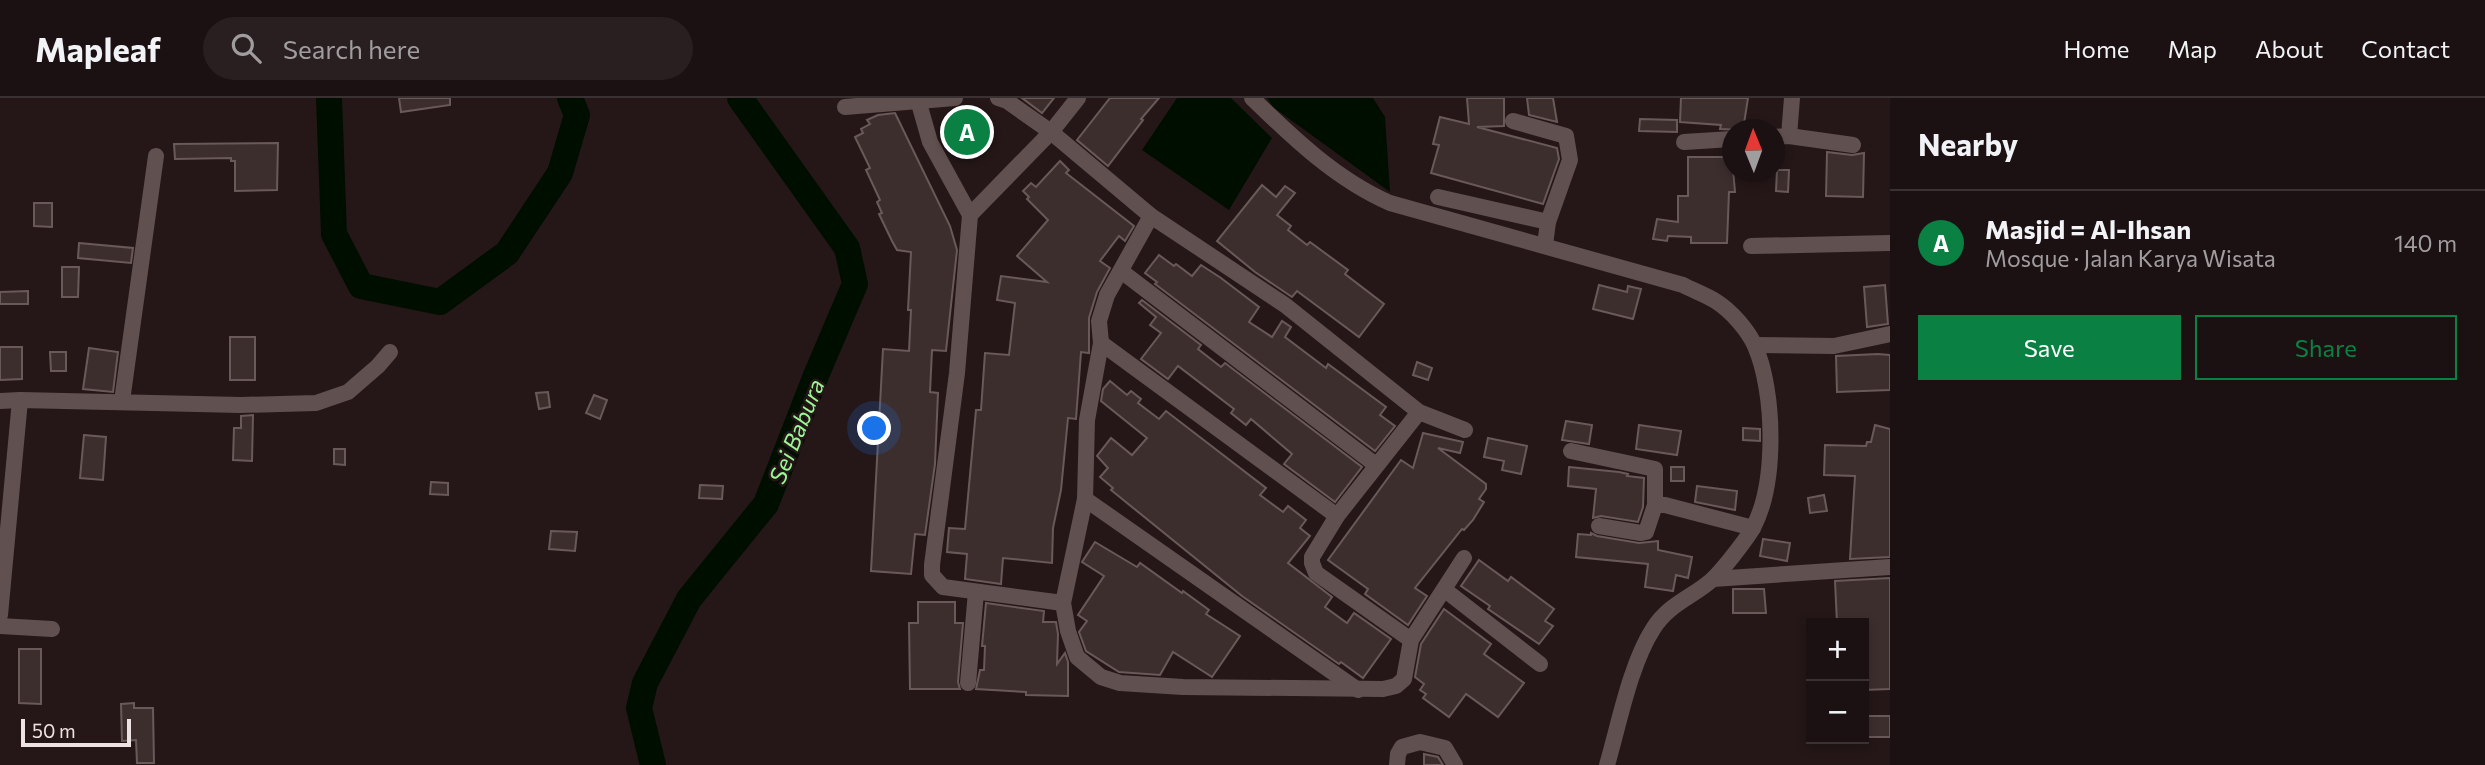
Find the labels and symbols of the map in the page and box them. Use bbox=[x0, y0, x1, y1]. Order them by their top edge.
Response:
pin: A bbox=[944, 106, 990, 158]
north arrow bbox=[1722, 119, 1785, 182]
water label: Sei Babura bbox=[762, 375, 830, 487]
your location bbox=[857, 411, 891, 445]
scale bar bbox=[21, 716, 131, 748]

